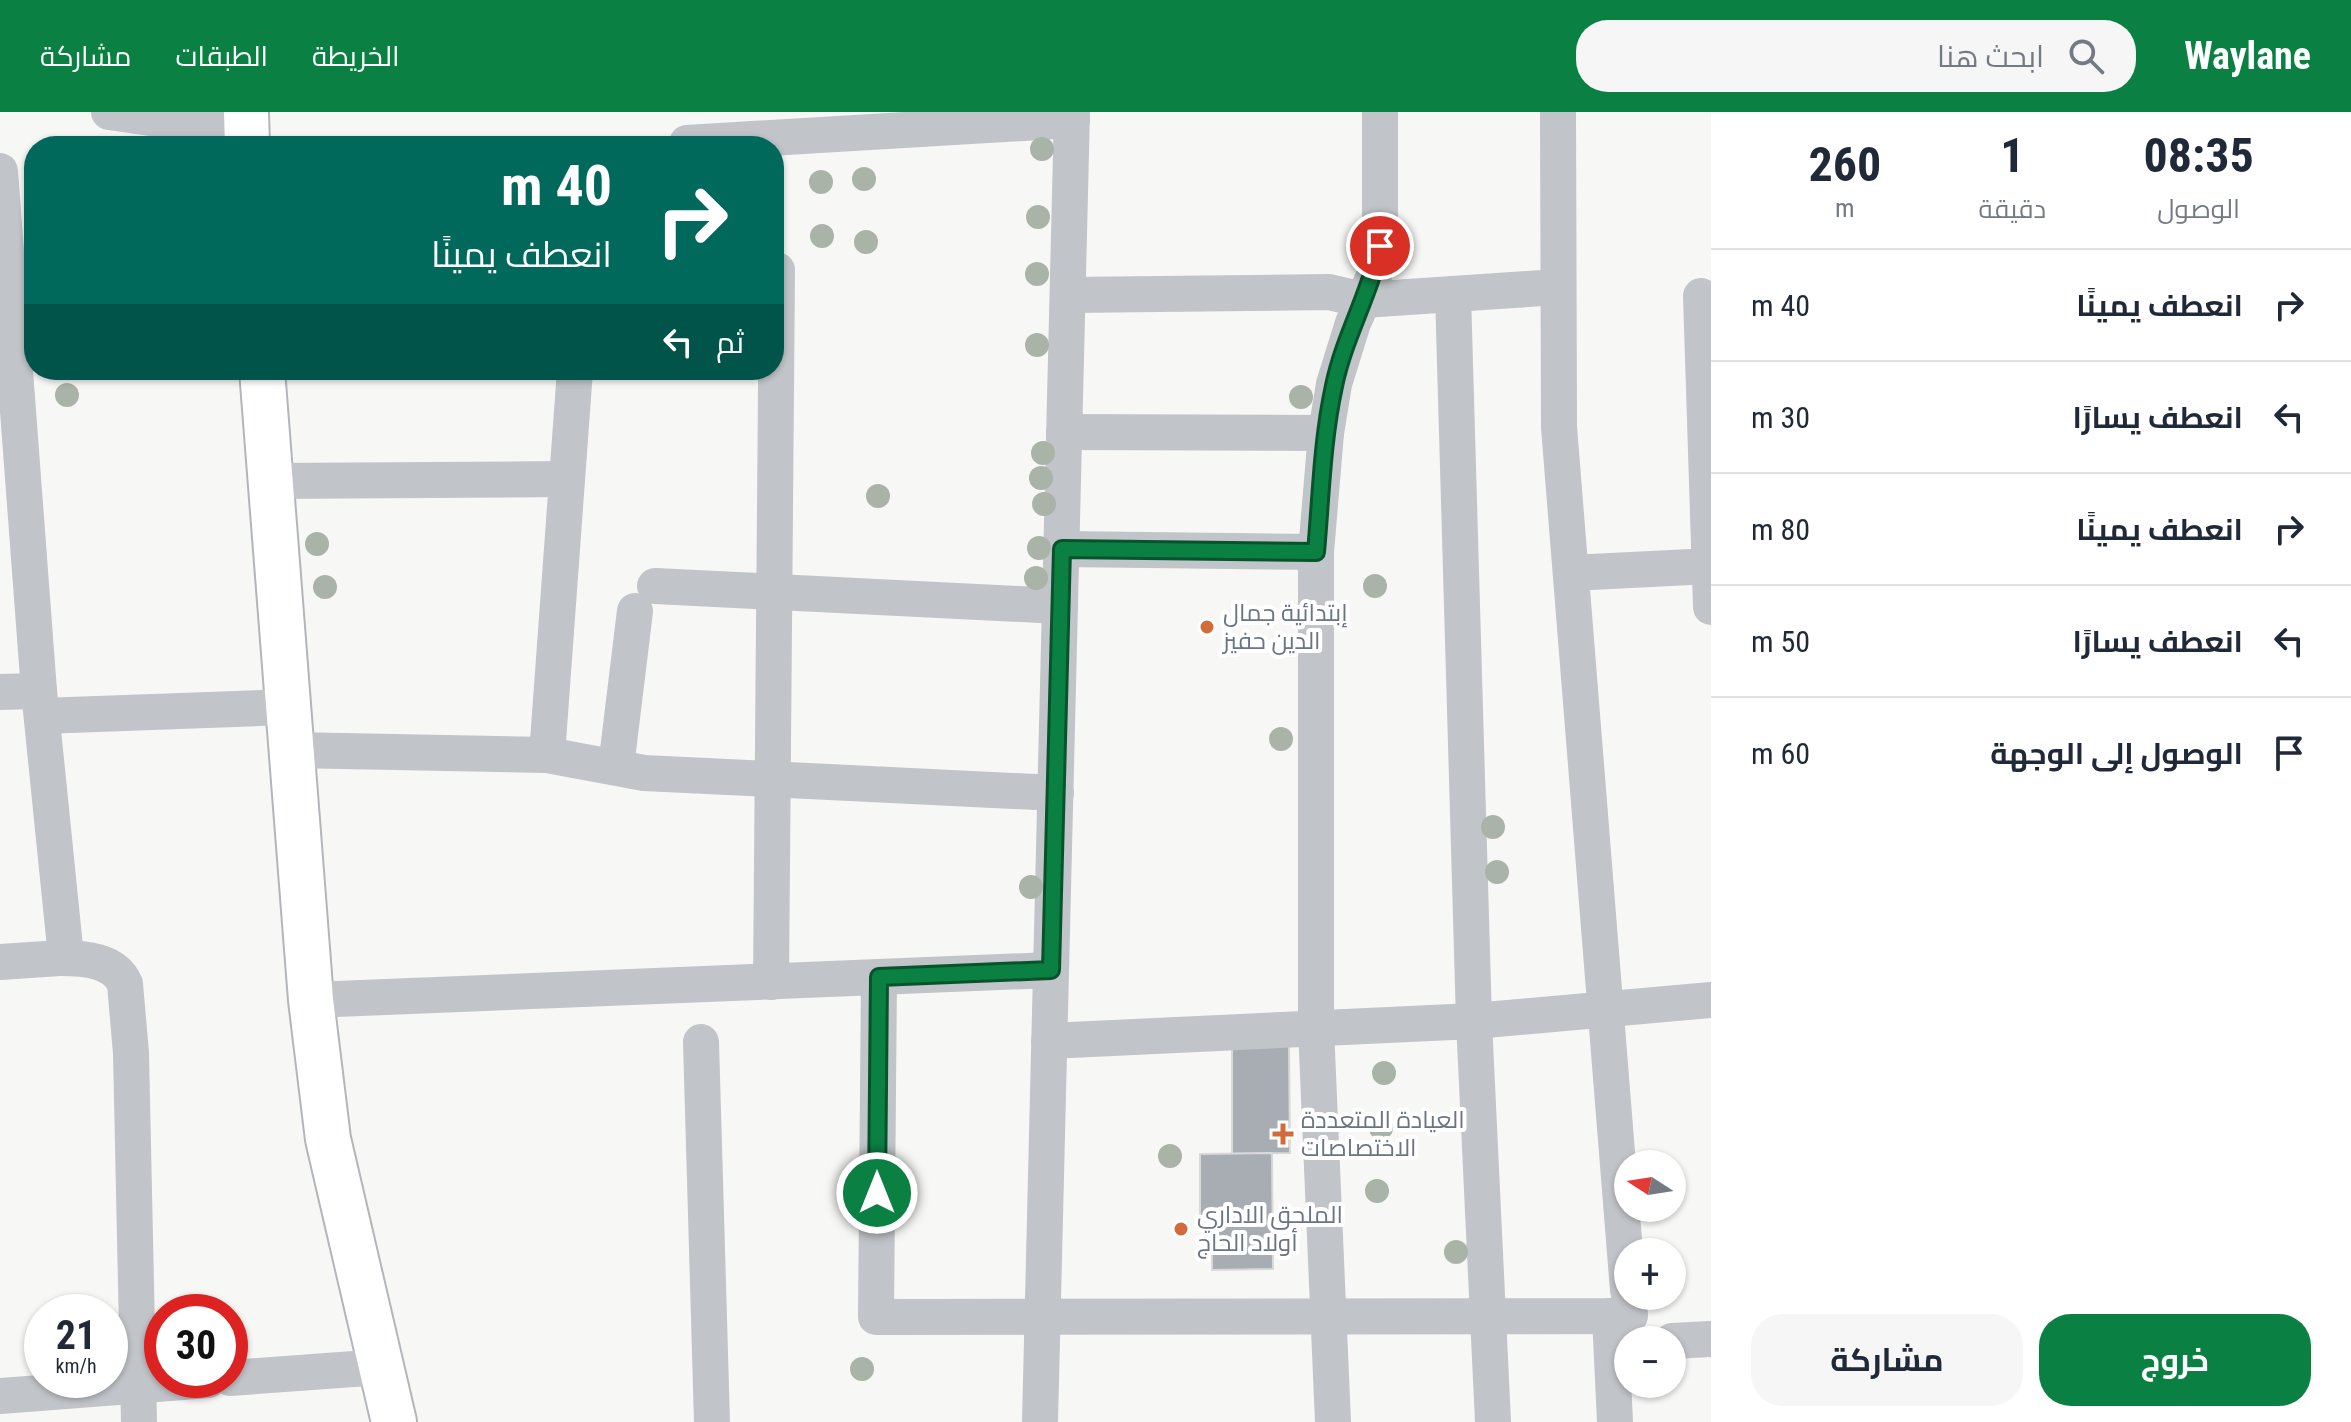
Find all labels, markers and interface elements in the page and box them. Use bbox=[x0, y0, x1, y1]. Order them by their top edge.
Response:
search box bbox=[1576, 20, 2136, 92]
icon: search bbox=[2064, 34, 2108, 78]
text: Waylane bbox=[2184, 34, 2311, 78]
text: ابحث هنا bbox=[1937, 39, 2044, 74]
text: مشاركة bbox=[40, 40, 131, 73]
text: الطبقات bbox=[175, 40, 268, 73]
text: الخريطة bbox=[312, 40, 399, 73]
text: 1 bbox=[2000, 127, 2024, 184]
text: 08:35 bbox=[2144, 127, 2254, 184]
text: 260 bbox=[1808, 136, 1881, 193]
text: 40 m bbox=[501, 153, 612, 219]
icon: right bbox=[640, 168, 744, 272]
text: m bbox=[1835, 193, 1855, 223]
text: دقيقة bbox=[1979, 194, 2046, 224]
text: الوصول bbox=[2157, 194, 2240, 224]
pin bbox=[1346, 212, 1414, 280]
icon: arrive bbox=[1358, 224, 1402, 268]
text: انعطف يمينًا bbox=[431, 234, 612, 276]
icon: right bbox=[2267, 283, 2311, 327]
text: 40 m bbox=[1751, 288, 1810, 323]
text: انعطف يمينًا bbox=[2076, 288, 2243, 323]
icon: left bbox=[656, 320, 700, 364]
text: ثم bbox=[716, 325, 744, 360]
icon: left bbox=[2267, 395, 2311, 439]
text: 30 m bbox=[1751, 400, 1810, 435]
text: انعطف يسارًا bbox=[2072, 400, 2243, 435]
icon: right bbox=[2267, 507, 2311, 551]
text: 80 m bbox=[1751, 512, 1810, 547]
text: انعطف يمينًا bbox=[2076, 512, 2243, 547]
place label: إبتدائية جمال الدين حفيز bbox=[1221, 599, 1348, 655]
marker: إبتدائية جمال الدين حفيز bbox=[1198, 618, 1216, 636]
icon: left bbox=[2267, 619, 2311, 663]
text: 50 m bbox=[1751, 624, 1810, 659]
text: انعطف يسارًا bbox=[2072, 624, 2243, 659]
icon: arrive bbox=[2267, 731, 2311, 775]
text: 60 m bbox=[1751, 736, 1810, 771]
text: الوصول إلى الوجهة bbox=[1990, 736, 2243, 771]
place label: العيادة المتعددة الاختصاصات bbox=[1301, 1106, 1465, 1162]
marker: العيادة المتعددة الاختصاصات bbox=[1272, 1123, 1294, 1145]
north arrow bbox=[1614, 1150, 1686, 1222]
map controls bbox=[1614, 1150, 1686, 1398]
position arrow bbox=[835, 1151, 919, 1235]
place label: الملحق الاداري أولاد الحاج bbox=[1197, 1201, 1343, 1259]
marker: الملحق الاداري أولاد الحاج bbox=[1172, 1220, 1190, 1238]
button: + bbox=[1614, 1238, 1686, 1310]
speed limit sign: 30 bbox=[144, 1294, 248, 1398]
text: 21 bbox=[56, 1312, 96, 1359]
button: مشاركة bbox=[1751, 1314, 2023, 1406]
button: خروج bbox=[2039, 1314, 2311, 1406]
button: − bbox=[1614, 1326, 1686, 1398]
text: km/h bbox=[55, 1354, 97, 1378]

